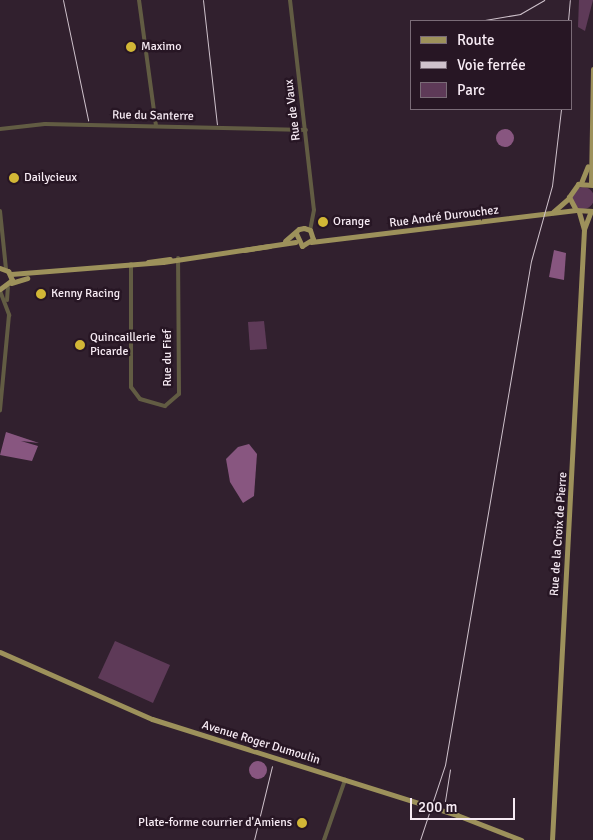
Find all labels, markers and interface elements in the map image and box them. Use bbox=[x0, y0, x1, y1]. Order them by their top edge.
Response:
legend bbox=[410, 20, 573, 110]
text: Route bbox=[457, 31, 494, 49]
place label: Maximo bbox=[141, 40, 181, 54]
marker: Maximo bbox=[125, 41, 137, 53]
text: Voie ferrée bbox=[457, 56, 526, 74]
street label: Rue de Vaux bbox=[282, 78, 304, 142]
text: Parc bbox=[457, 81, 485, 99]
street label: Rue du Santerre bbox=[112, 108, 194, 124]
place label: Dailycieux bbox=[24, 171, 77, 185]
marker: Dailycieux bbox=[8, 172, 20, 184]
street label: Rue André Durouchez bbox=[389, 203, 499, 231]
place label: Orange bbox=[333, 215, 370, 229]
marker: Orange bbox=[317, 216, 329, 228]
place label: Kenny Racing bbox=[51, 287, 120, 301]
marker: Kenny Racing bbox=[35, 288, 47, 300]
street label: Rue du Fief bbox=[161, 329, 175, 387]
place label: Quincaillerie Picarde bbox=[90, 331, 156, 359]
marker: Quincaillerie Picarde bbox=[74, 339, 86, 351]
street label: Rue de la Croix de Pierre bbox=[547, 472, 571, 596]
street label: Avenue Roger Dumoulin bbox=[200, 718, 322, 768]
scale bar bbox=[413, 788, 518, 820]
text: 200 m bbox=[418, 798, 458, 816]
place label: Plate-forme courrier d'Amiens bbox=[138, 816, 292, 830]
marker: Plate-forme courrier d'Amiens bbox=[296, 817, 308, 829]

